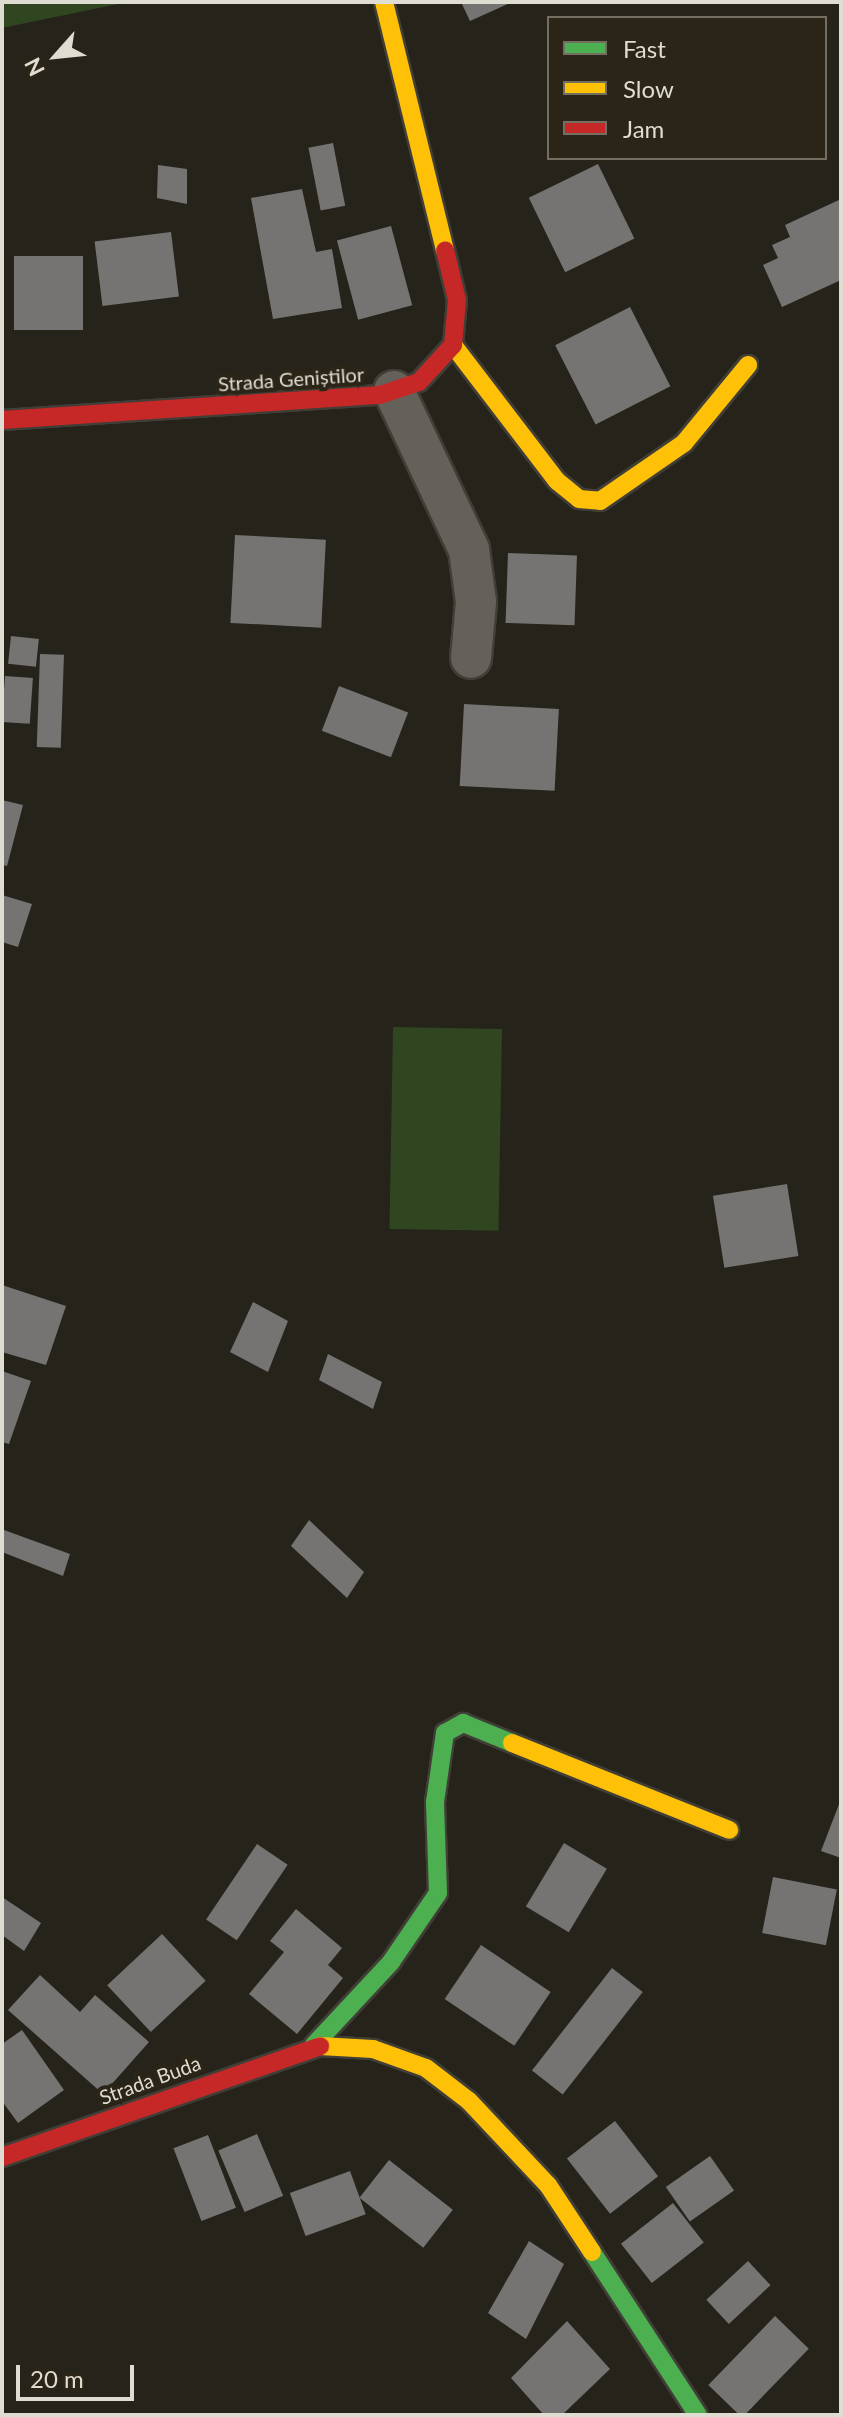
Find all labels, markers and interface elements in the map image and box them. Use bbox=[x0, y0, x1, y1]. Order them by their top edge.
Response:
north arrow bbox=[16, 16, 96, 96]
legend bbox=[547, 16, 827, 160]
text: Fast bbox=[623, 34, 666, 63]
text: N bbox=[18, 53, 50, 81]
text: Slow bbox=[623, 74, 674, 103]
text: Jam bbox=[623, 114, 664, 143]
street label: Strada Geniștilor bbox=[217, 362, 365, 396]
street label: Strada Buda bbox=[96, 2051, 204, 2109]
scale bar bbox=[20, 2349, 138, 2399]
text: 20 m bbox=[30, 2364, 84, 2393]

